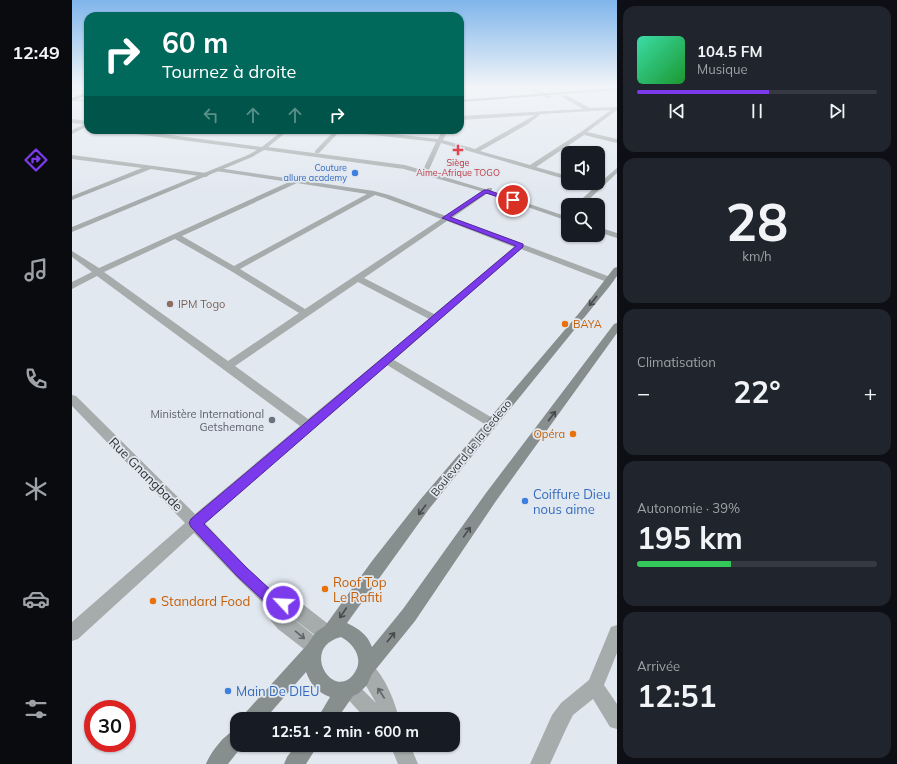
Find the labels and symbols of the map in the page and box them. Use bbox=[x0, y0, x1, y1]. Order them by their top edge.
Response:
marker: Siège Aime-Afrique TOGO bbox=[452, 144, 464, 156]
place label: Siège Aime-Afrique TOGO bbox=[416, 157, 500, 178]
place label: Couture allure academy bbox=[284, 162, 347, 184]
marker: Couture allure academy bbox=[350, 168, 360, 178]
pin bbox=[496, 183, 530, 217]
one-way arrow bbox=[589, 296, 598, 307]
place label: IPM Togo bbox=[178, 297, 225, 311]
marker: IPM Togo bbox=[165, 299, 175, 309]
place label: BAYA bbox=[573, 317, 602, 331]
marker: BAYA bbox=[560, 319, 570, 329]
street label: Boulevard de la Cedeao bbox=[428, 397, 514, 499]
place label: Ministère International Getshemane bbox=[150, 407, 264, 434]
one-way arrow bbox=[547, 410, 556, 421]
marker: Ministère International Getshemane bbox=[267, 415, 277, 425]
place label: Opéra bbox=[533, 427, 565, 441]
marker: Opéra bbox=[568, 429, 578, 439]
street label: Rue Gnangbade bbox=[106, 434, 186, 514]
place label: Coiffure Dieu nous aime bbox=[533, 486, 611, 517]
marker: Coiffure Dieu nous aime bbox=[520, 496, 530, 506]
one-way arrow bbox=[417, 504, 426, 515]
one-way arrow bbox=[463, 527, 471, 538]
place label: Roof Top Le Rafiti bbox=[333, 574, 387, 605]
position arrow bbox=[262, 582, 304, 624]
marker: Roof Top Le Rafiti bbox=[320, 584, 330, 594]
place label: Standard Food bbox=[161, 593, 250, 609]
marker: Standard Food bbox=[148, 596, 158, 606]
one-way arrow bbox=[339, 607, 347, 618]
one-way arrow bbox=[294, 631, 305, 640]
one-way arrow bbox=[386, 632, 395, 643]
place label: Main De DIEU bbox=[236, 683, 319, 699]
marker: Main De DIEU bbox=[223, 686, 233, 696]
one-way arrow bbox=[377, 688, 385, 699]
speed limit sign: 30 bbox=[84, 700, 136, 752]

